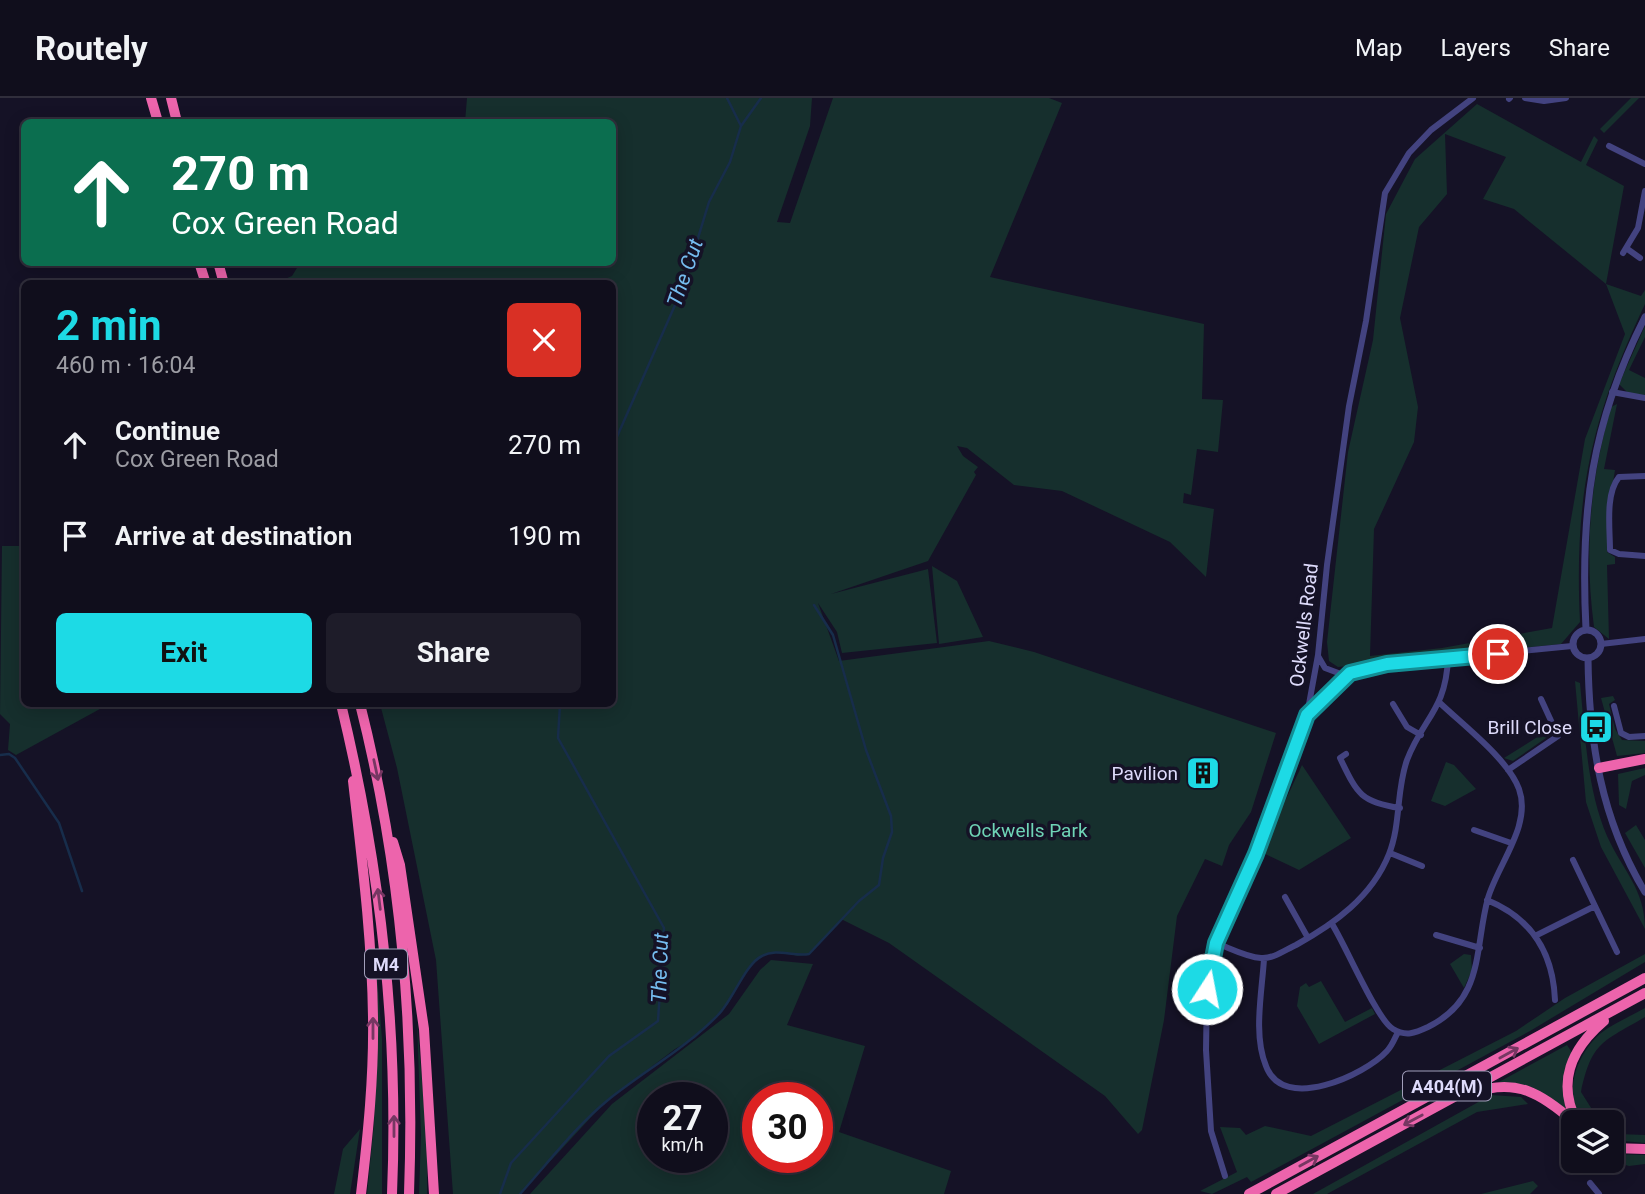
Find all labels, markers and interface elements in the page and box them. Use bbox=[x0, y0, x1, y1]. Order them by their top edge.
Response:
text: Routely bbox=[35, 29, 148, 68]
text: Map bbox=[1355, 34, 1403, 62]
text: Layers bbox=[1441, 34, 1511, 62]
text: Share bbox=[1549, 34, 1610, 62]
text: 270 m bbox=[171, 145, 310, 202]
icon: ahead bbox=[56, 147, 147, 238]
text: Cox Green Road bbox=[171, 204, 399, 242]
water label: The Cut bbox=[662, 235, 708, 310]
text: 2 min bbox=[56, 301, 162, 350]
button: close bbox=[507, 303, 581, 377]
text: 460 m · 16:04 bbox=[56, 352, 195, 379]
text: Continue bbox=[115, 416, 220, 446]
icon: ahead bbox=[56, 426, 94, 464]
text: 270 m bbox=[508, 430, 581, 460]
text: Cox Green Road bbox=[115, 446, 279, 473]
icon: arrive bbox=[56, 517, 94, 555]
text: Arrive at destination bbox=[115, 521, 352, 551]
text: 190 m bbox=[508, 521, 581, 551]
street label: Ockwells Road bbox=[1285, 562, 1323, 688]
button: Exit bbox=[56, 613, 312, 693]
button: Share bbox=[326, 613, 581, 693]
pin bbox=[1468, 624, 1528, 684]
icon: arrive bbox=[1479, 635, 1517, 673]
bus stop icon: Brill Close bbox=[1577, 708, 1615, 746]
place label: Brill Close bbox=[1487, 716, 1572, 739]
building icon: Pavilion bbox=[1184, 754, 1222, 792]
one-way arrow bbox=[369, 758, 383, 781]
place label: Pavilion bbox=[1112, 762, 1178, 785]
park label: Ockwells Park bbox=[968, 819, 1088, 842]
one-way arrow bbox=[372, 888, 385, 911]
water label: The Cut bbox=[647, 932, 673, 1004]
road number: M4 bbox=[365, 950, 407, 978]
position arrow bbox=[1170, 952, 1244, 1026]
one-way arrow bbox=[366, 1017, 380, 1040]
one-way arrow bbox=[1498, 1046, 1519, 1059]
road number: A404(M) bbox=[1403, 1071, 1491, 1100]
speed limit sign: 30 bbox=[742, 1082, 833, 1173]
text: 27 bbox=[662, 1098, 703, 1139]
map controls bbox=[1561, 1110, 1624, 1173]
button: layers bbox=[1561, 1110, 1624, 1173]
one-way arrow bbox=[1403, 1114, 1424, 1127]
one-way arrow bbox=[387, 1115, 401, 1138]
text: km/h bbox=[661, 1134, 704, 1155]
one-way arrow bbox=[1298, 1154, 1319, 1168]

